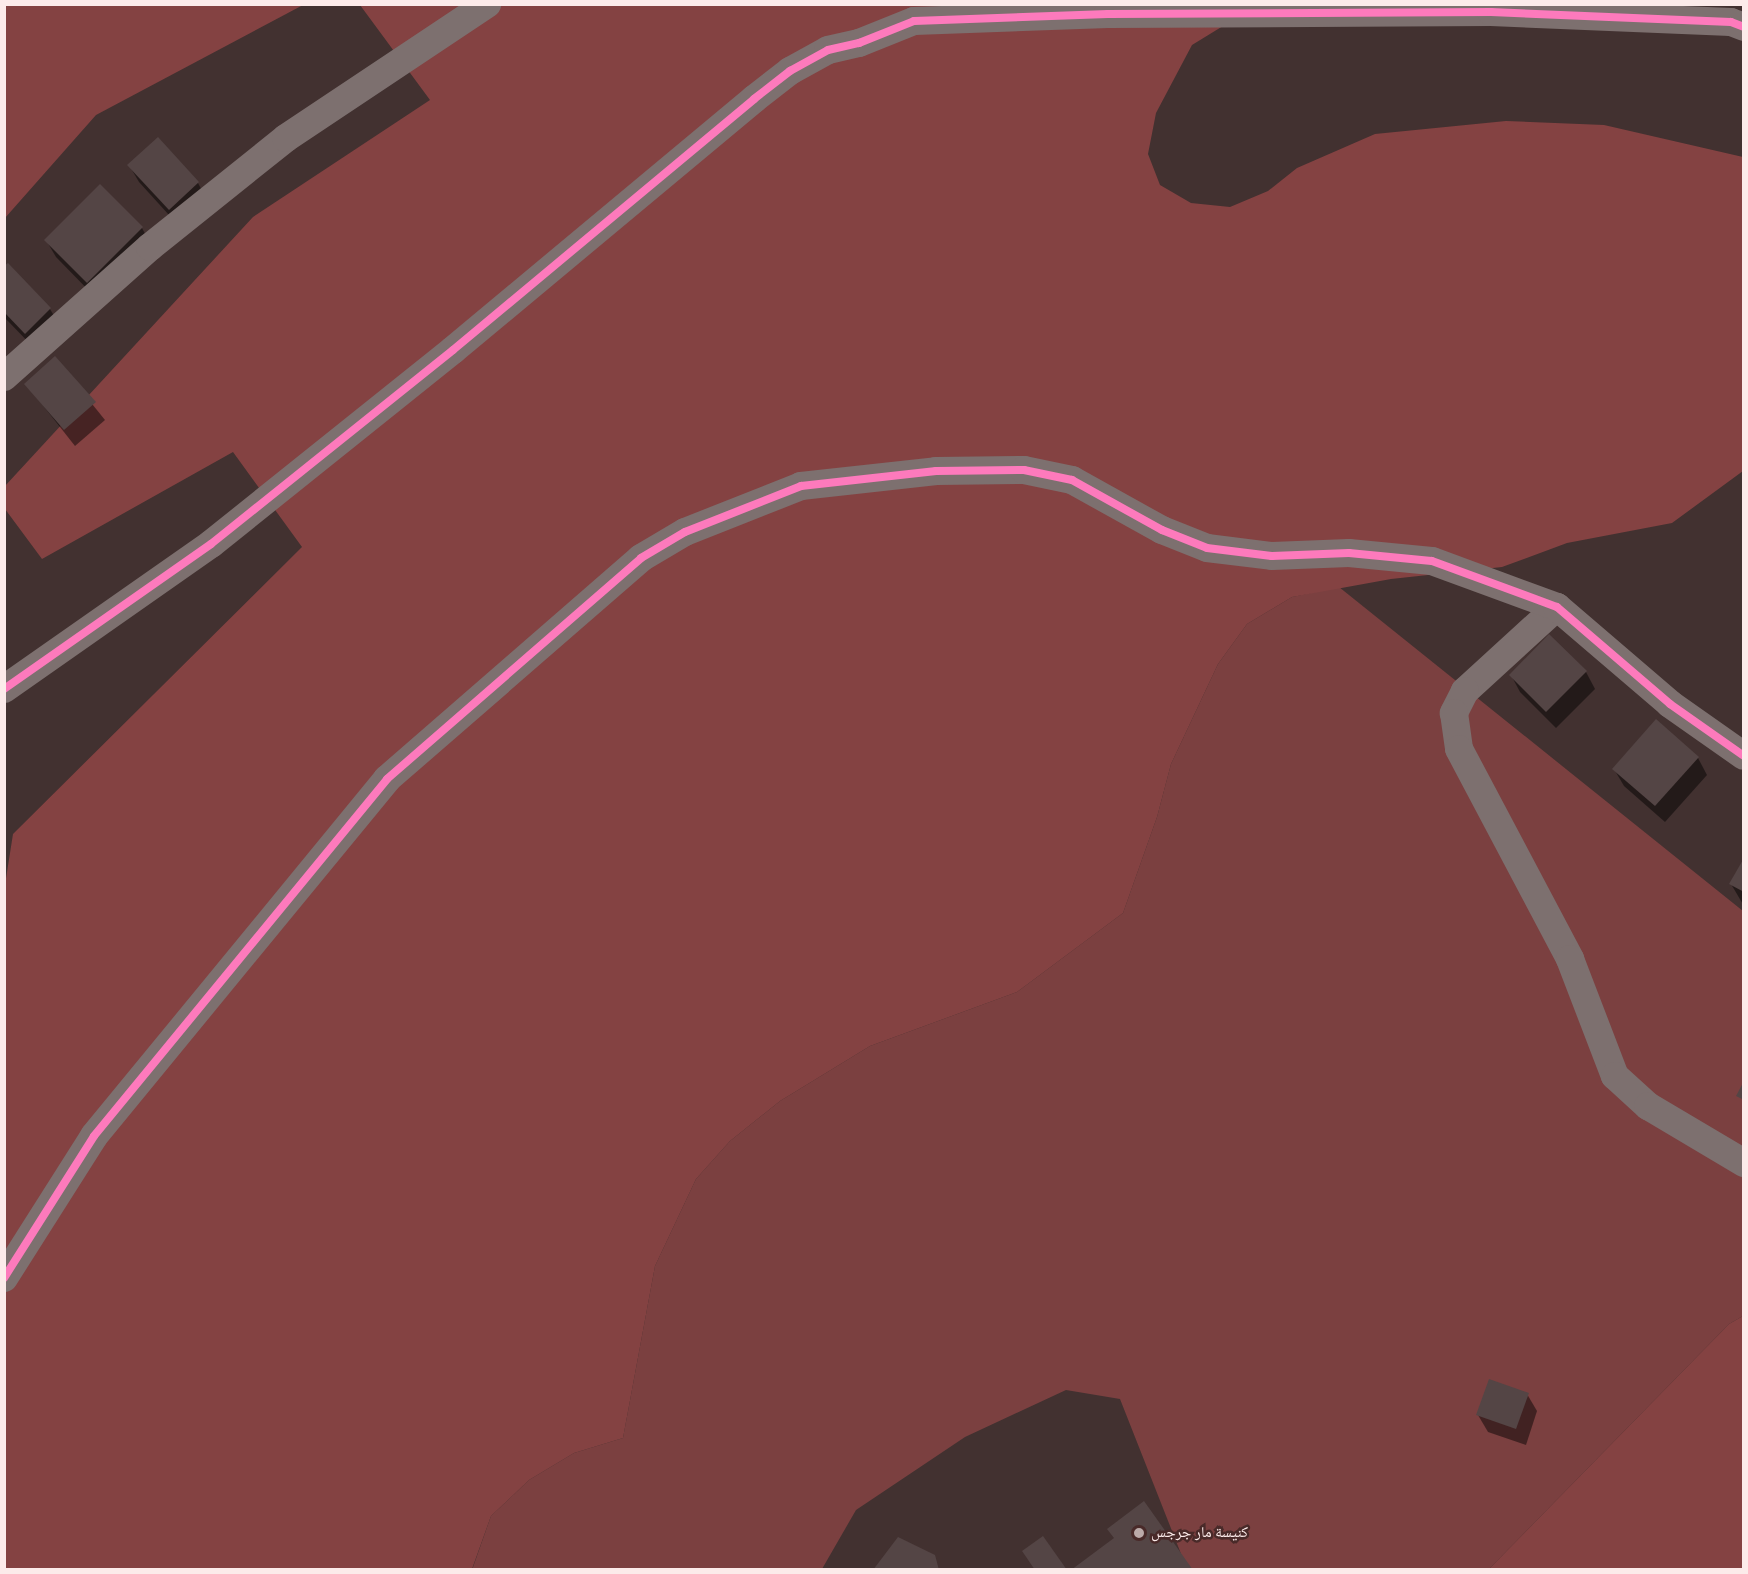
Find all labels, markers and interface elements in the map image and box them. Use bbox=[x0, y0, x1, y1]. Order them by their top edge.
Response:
place label: كنيسة مار جرجس bbox=[1151, 1524, 1248, 1542]
marker: كنيسة مار جرجس bbox=[1132, 1526, 1146, 1540]

